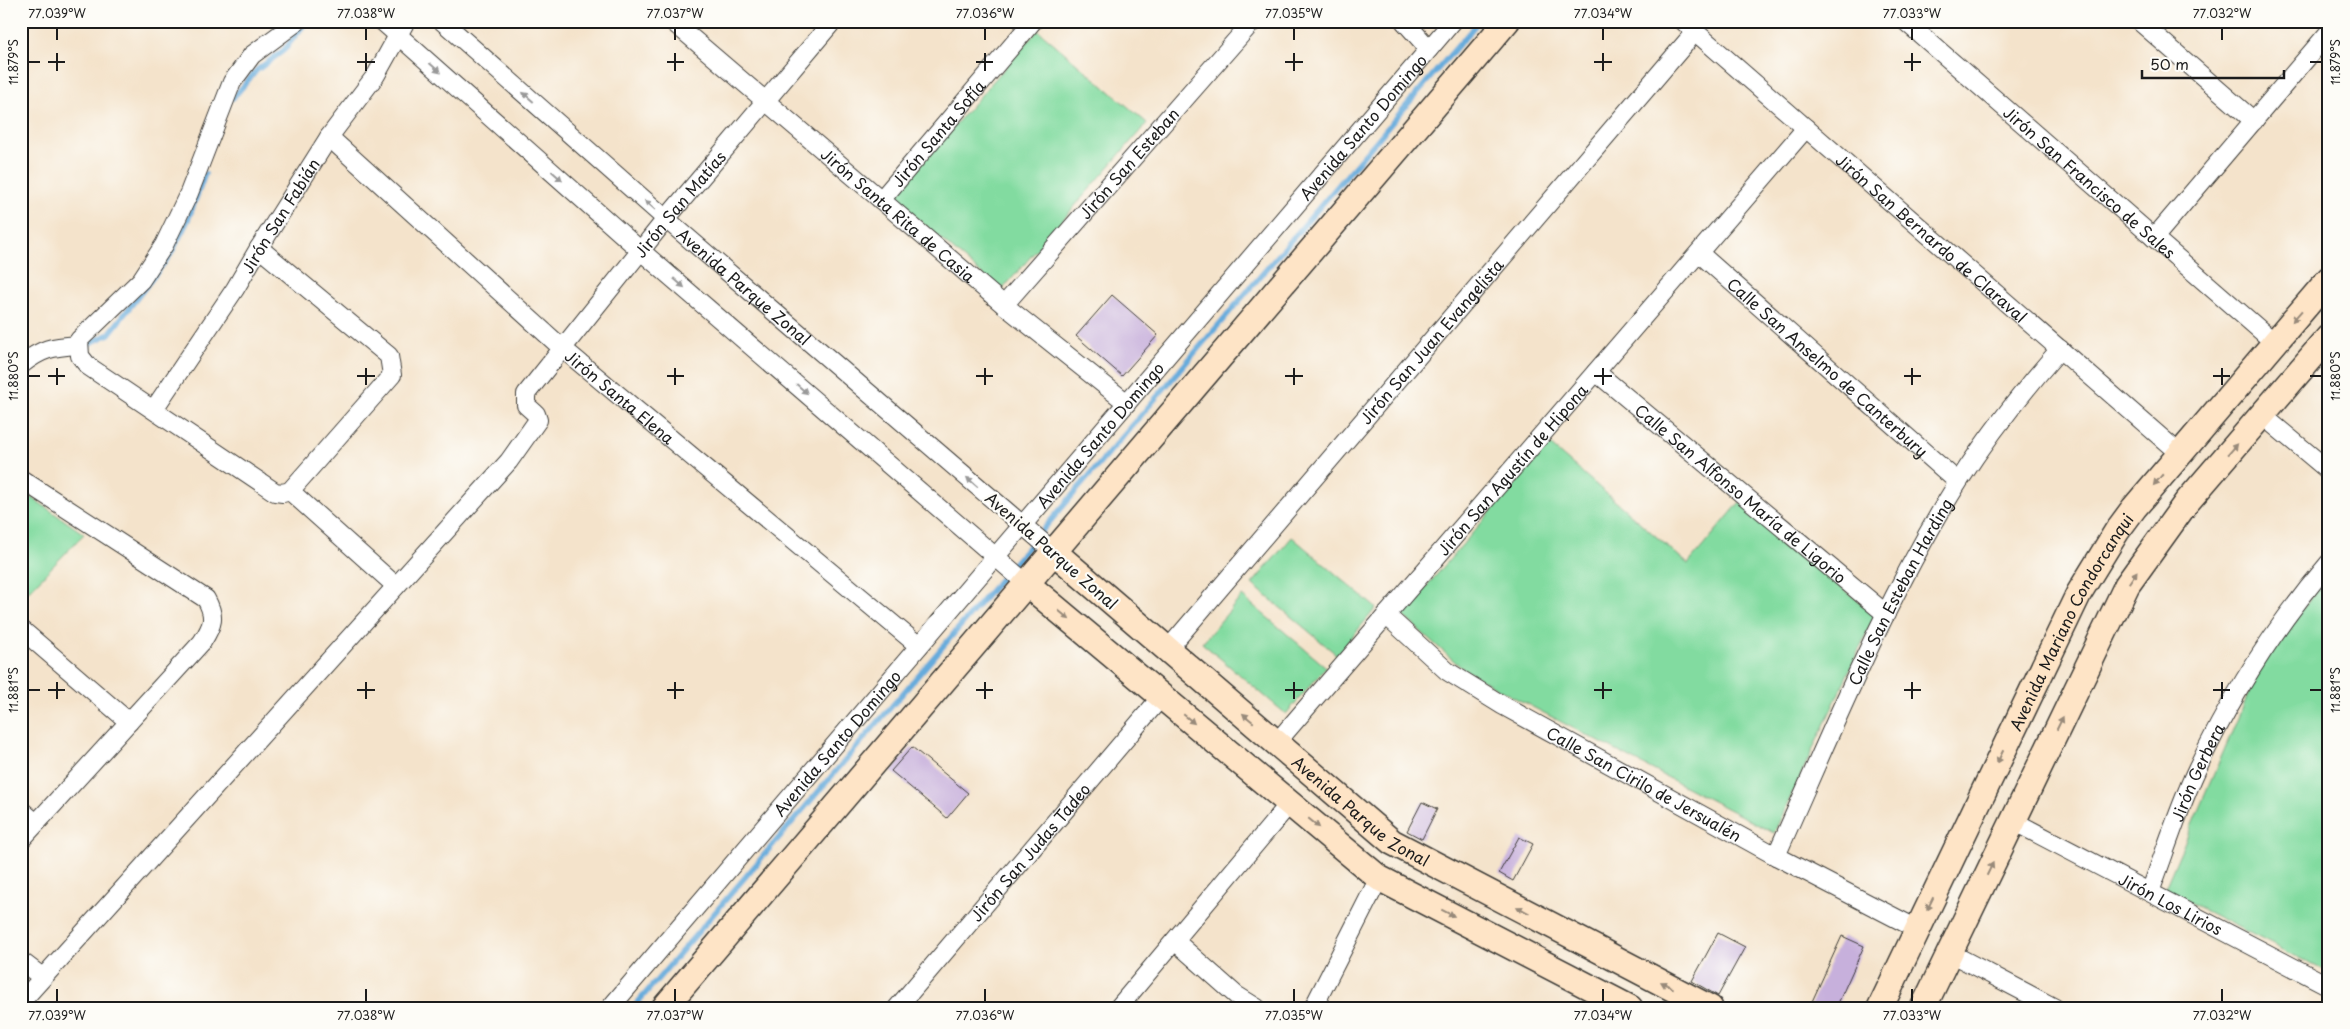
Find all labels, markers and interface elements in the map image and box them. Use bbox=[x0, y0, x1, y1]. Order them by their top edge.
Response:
text: 77.039°W bbox=[28, 4, 86, 22]
text: 77.038°W bbox=[337, 4, 396, 22]
text: 77.037°W bbox=[647, 4, 704, 22]
text: 77.036°W bbox=[956, 4, 1015, 22]
text: 77.035°W bbox=[1265, 4, 1324, 22]
text: 77.034°W bbox=[1574, 4, 1633, 22]
text: 77.033°W bbox=[1883, 4, 1942, 22]
text: 77.032°W bbox=[2193, 4, 2252, 22]
text: 11.879°S bbox=[4, 39, 22, 85]
text: 11.879°S bbox=[2326, 39, 2344, 85]
street label: Avenida Santo Domingo bbox=[1293, 48, 1432, 205]
scale bar bbox=[2142, 48, 2285, 80]
text: 50 m bbox=[2150, 52, 2189, 75]
one-way arrow bbox=[429, 62, 442, 73]
street label: Jirón Santa Sofía bbox=[885, 74, 991, 192]
one-way arrow bbox=[522, 92, 534, 103]
street label: Jirón San Francisco de Sales bbox=[1998, 100, 2181, 264]
street label: Jirón San Esteban bbox=[1073, 102, 1184, 224]
street label: Jirón Santa Rita de Casia bbox=[816, 142, 981, 288]
street label: Jirón San Matías bbox=[628, 145, 731, 262]
street label: Jirón San Bernardo de Claraval bbox=[1831, 148, 2033, 328]
street label: Jirón San Fabián bbox=[235, 153, 325, 277]
one-way arrow bbox=[550, 170, 563, 181]
one-way arrow bbox=[643, 199, 656, 210]
street label: Avenida Parque Zonal bbox=[672, 222, 816, 350]
street label: Jirón San Juan Evangelista bbox=[1353, 253, 1509, 429]
street label: Calle San Anselmo de Canterbury bbox=[1722, 271, 1934, 462]
one-way arrow bbox=[672, 277, 684, 289]
one-way arrow bbox=[2291, 310, 2303, 322]
street label: Jirón Santa Elena bbox=[560, 344, 680, 449]
text: 11.880°S bbox=[4, 351, 22, 401]
text: 11.880°S bbox=[2326, 351, 2344, 401]
street label: Avenida Santo Domingo bbox=[1030, 356, 1169, 513]
street label: Jirón San Agustín de Hipona bbox=[1431, 378, 1593, 560]
one-way arrow bbox=[795, 384, 808, 395]
street label: Calle San Alfonso María de Ligorio bbox=[1630, 398, 1852, 589]
one-way arrow bbox=[2227, 443, 2238, 456]
one-way arrow bbox=[2152, 473, 2163, 486]
one-way arrow bbox=[966, 476, 979, 487]
street label: Avenida Parque Zonal bbox=[980, 486, 1124, 614]
street label: Calle San Esteban Harding bbox=[1841, 493, 1958, 689]
street label: Avenida Mariano Condorcanqui bbox=[2003, 508, 2138, 734]
one-way arrow bbox=[2128, 571, 2138, 584]
one-way arrow bbox=[1057, 609, 1070, 620]
street label: Avenida Santo Domingo bbox=[767, 664, 906, 821]
text: 11.881°S bbox=[4, 667, 22, 713]
text: 11.881°S bbox=[2326, 667, 2344, 713]
one-way arrow bbox=[1241, 712, 1254, 723]
one-way arrow bbox=[1182, 713, 1195, 724]
one-way arrow bbox=[2056, 715, 2064, 730]
street label: Jirón Gerbera bbox=[2165, 718, 2230, 825]
street label: Calle San Cirilo de Jersualén bbox=[1542, 720, 1746, 847]
street label: Avenida Parque Zonal bbox=[1287, 750, 1434, 872]
one-way arrow bbox=[1996, 750, 2004, 764]
street label: Jirón San Judas Tadeo bbox=[964, 777, 1095, 926]
one-way arrow bbox=[1307, 817, 1319, 829]
one-way arrow bbox=[1986, 862, 1994, 876]
street label: Jirón Los Lirios bbox=[2115, 866, 2227, 940]
one-way arrow bbox=[1925, 896, 1934, 911]
one-way arrow bbox=[1515, 906, 1530, 914]
one-way arrow bbox=[1440, 909, 1455, 917]
one-way arrow bbox=[1659, 981, 1674, 989]
text: 77.039°W bbox=[28, 1006, 86, 1024]
text: 77.038°W bbox=[337, 1006, 396, 1024]
text: 77.037°W bbox=[647, 1006, 704, 1024]
text: 77.036°W bbox=[956, 1006, 1015, 1024]
text: 77.035°W bbox=[1265, 1006, 1324, 1024]
text: 77.034°W bbox=[1574, 1006, 1633, 1024]
text: 77.033°W bbox=[1883, 1006, 1942, 1024]
text: 77.032°W bbox=[2193, 1006, 2252, 1024]

